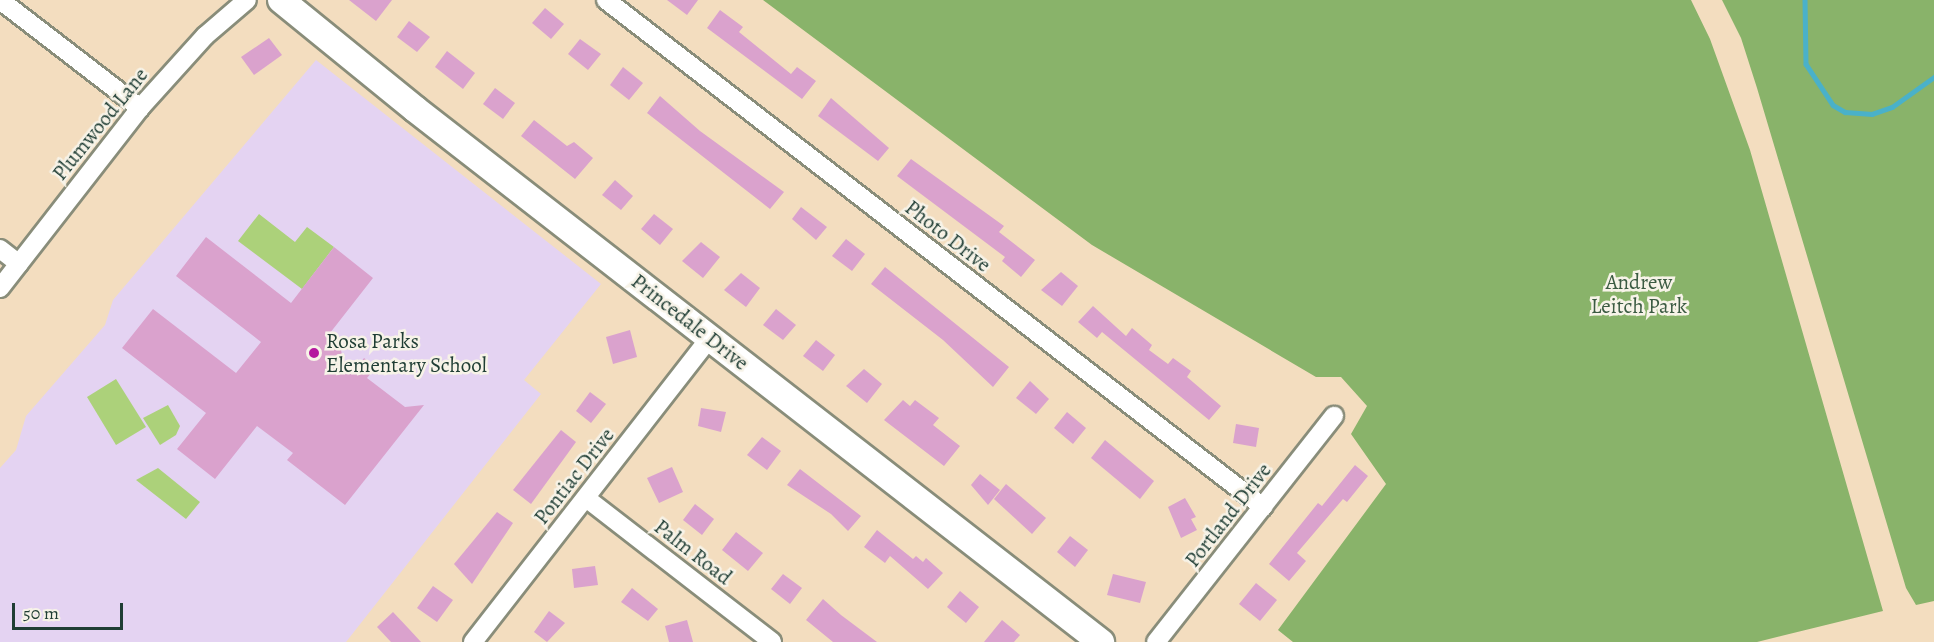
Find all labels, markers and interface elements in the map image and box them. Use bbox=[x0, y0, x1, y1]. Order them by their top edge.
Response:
street label: Plumwood Lane bbox=[47, 63, 153, 185]
street label: Photo Drive bbox=[900, 195, 996, 277]
street label: Princedale Drive bbox=[626, 268, 754, 376]
park label: Andrew Leitch Park bbox=[1591, 269, 1687, 319]
place label: Rosa Parks Elementary School bbox=[326, 328, 487, 378]
marker: Rosa Parks Elementary School bbox=[307, 346, 321, 360]
street label: Pontiac Drive bbox=[529, 423, 619, 529]
street label: Portland Drive bbox=[1180, 458, 1276, 572]
street label: Palm Road bbox=[649, 514, 737, 590]
scale bar bbox=[15, 591, 126, 629]
text: 50 m bbox=[23, 601, 59, 625]

